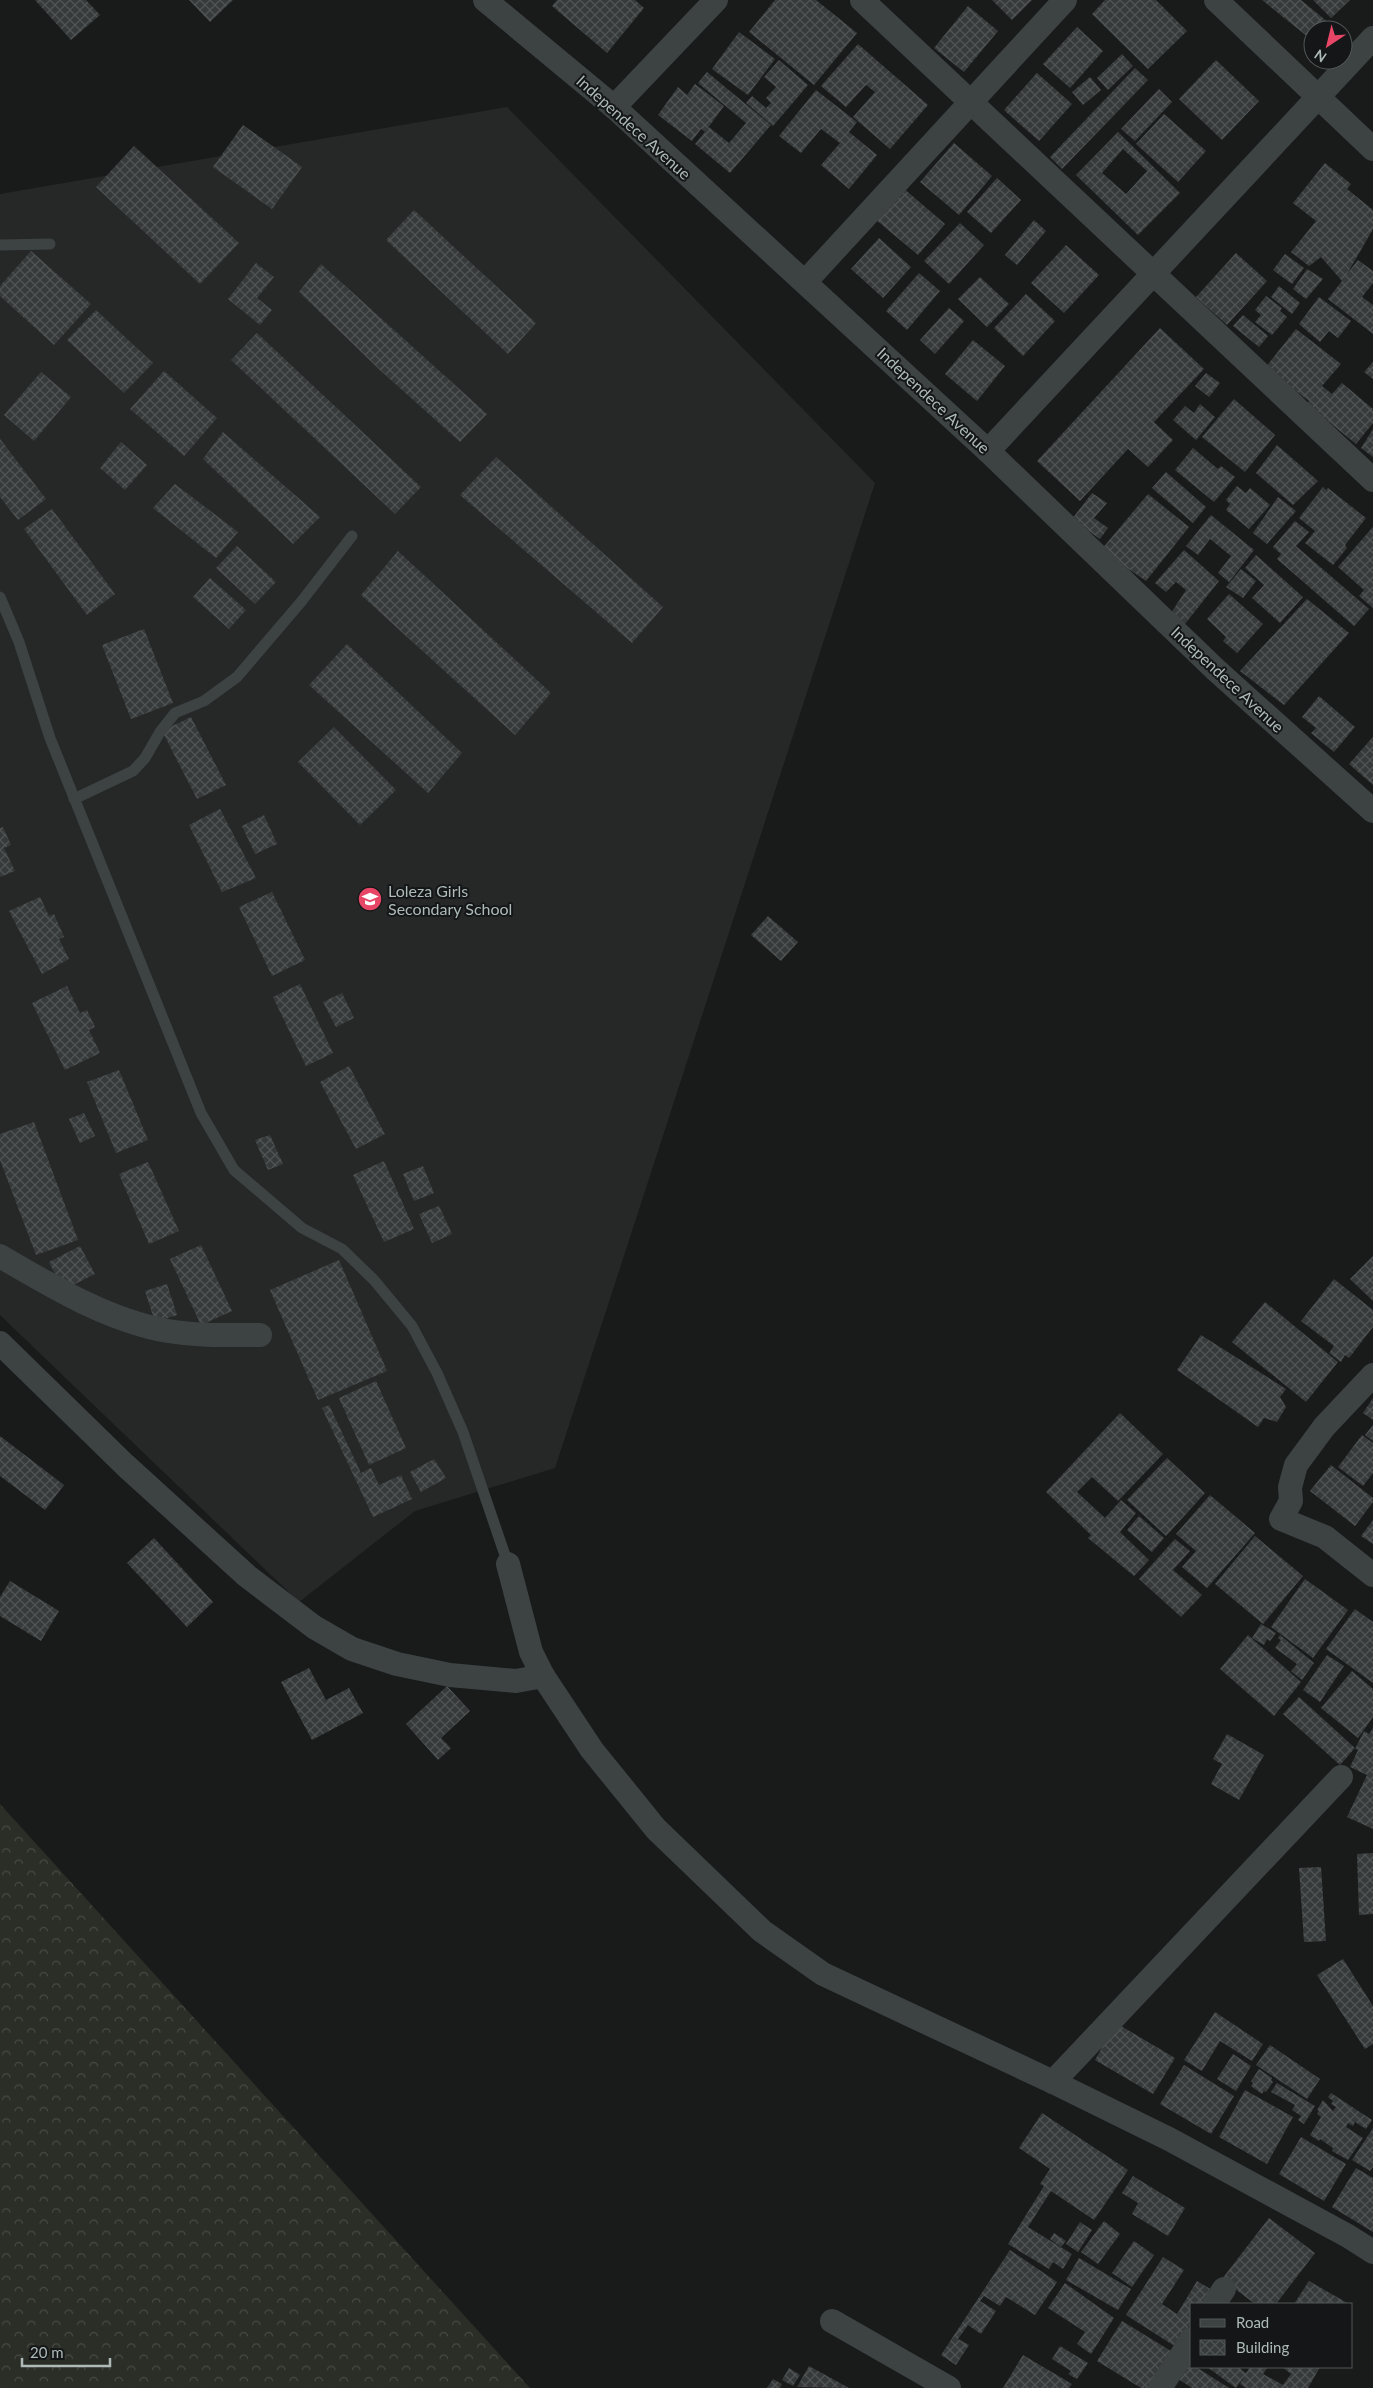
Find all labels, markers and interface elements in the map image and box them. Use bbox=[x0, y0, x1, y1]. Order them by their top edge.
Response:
north arrow bbox=[1303, 20, 1353, 70]
text: N bbox=[1311, 46, 1330, 66]
street label: Independece Avenue bbox=[573, 71, 695, 183]
street label: Independece Avenue bbox=[874, 343, 994, 457]
street label: Independece Avenue bbox=[1168, 622, 1288, 736]
place label: Loleza Girls Secondary School bbox=[388, 881, 512, 918]
school or university icon: Loleza Girls Secondary School bbox=[357, 886, 383, 912]
legend bbox=[1190, 2303, 1353, 2368]
text: Road bbox=[1236, 2313, 1269, 2331]
scale bar bbox=[22, 2336, 110, 2368]
text: Building bbox=[1236, 2338, 1289, 2356]
text: 20 m bbox=[30, 2343, 64, 2361]

